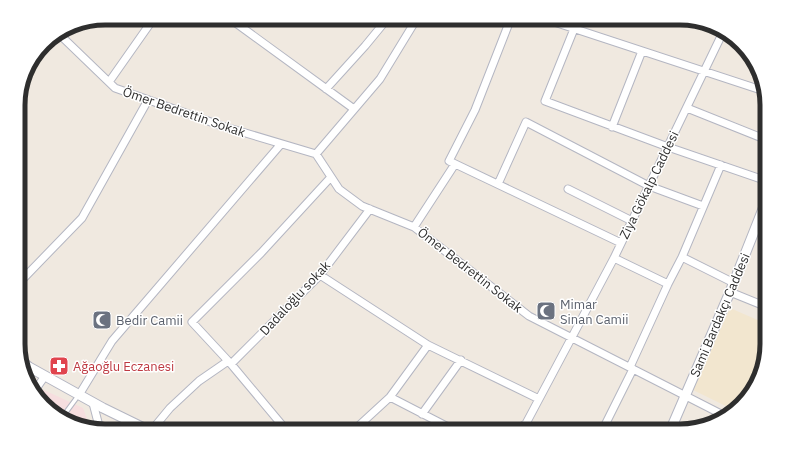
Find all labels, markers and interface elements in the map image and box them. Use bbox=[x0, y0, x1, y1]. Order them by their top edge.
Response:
street label: Ömer Bedrettin Sokak bbox=[120, 83, 248, 141]
street label: Ziya Gökalp Caddesi bbox=[615, 128, 683, 242]
street label: Ömer Bedrettin Sokak bbox=[414, 224, 526, 316]
street label: Sami Bardakçı Caddesi bbox=[686, 250, 754, 380]
street label: Dadaloğlu sokak bbox=[256, 257, 334, 339]
place label: Mimar Sinan Camii bbox=[560, 296, 628, 328]
mosque icon: Mimar Sinan Camii bbox=[535, 300, 557, 322]
mosque icon: Bedir Camii bbox=[91, 309, 113, 331]
place label: Bedir Camii bbox=[116, 312, 183, 329]
pharmacy icon: Ağaoğlu Eczanesi bbox=[48, 355, 70, 377]
place label: Ağaoğlu Eczanesi bbox=[73, 358, 174, 375]

